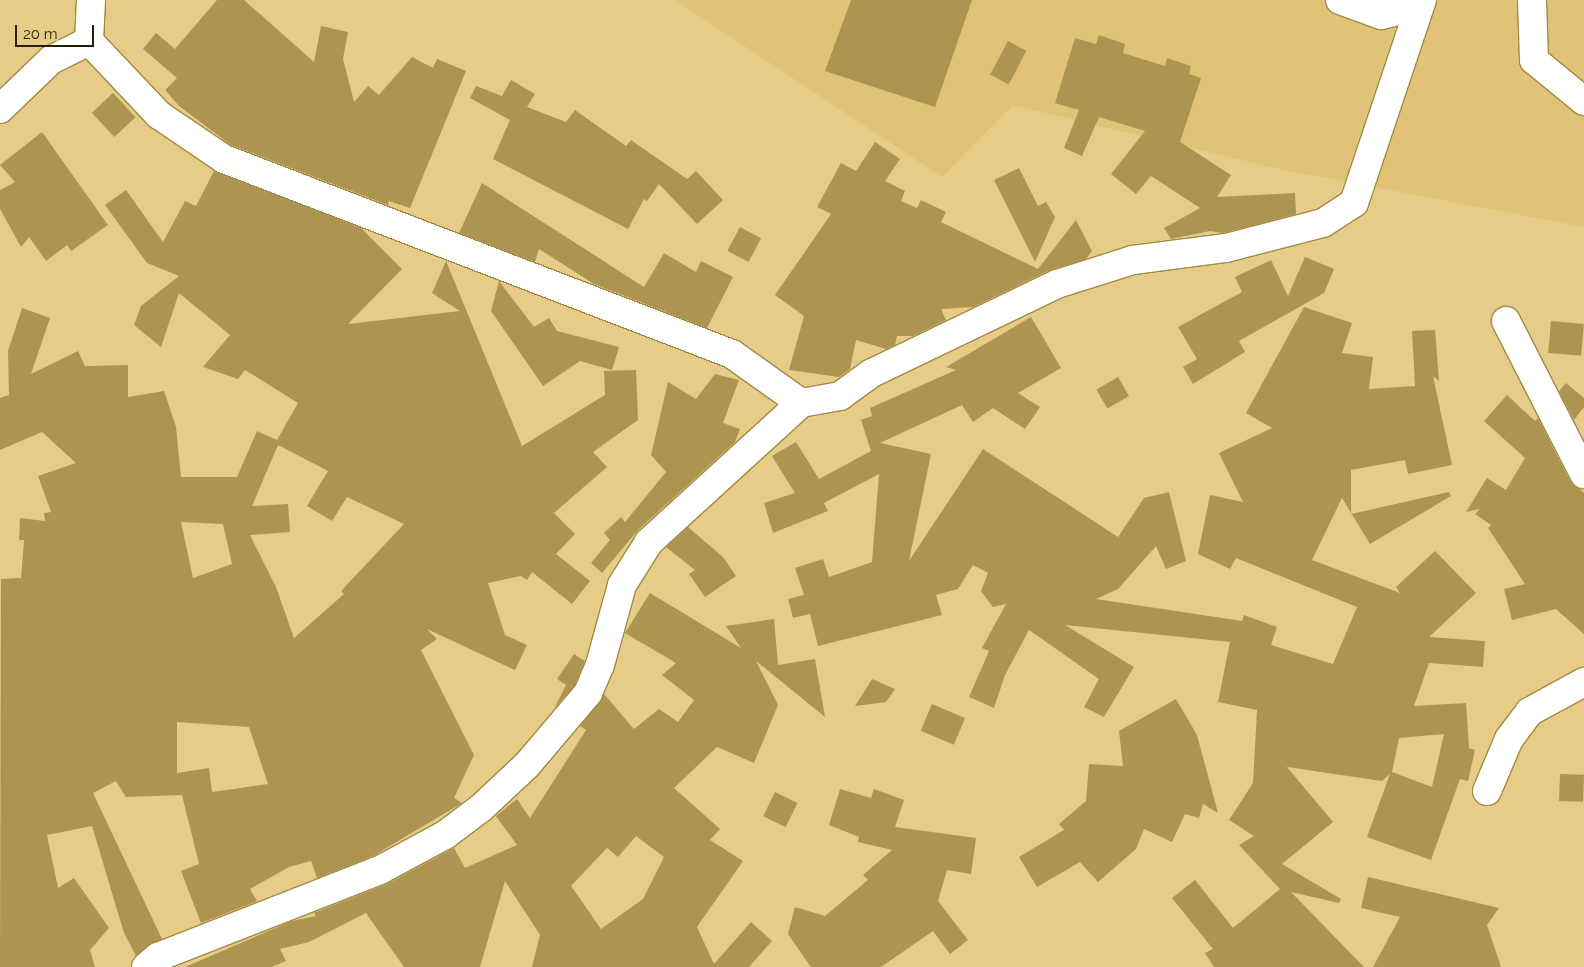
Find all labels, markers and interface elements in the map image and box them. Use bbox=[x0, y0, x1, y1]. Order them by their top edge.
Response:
scale bar bbox=[18, 15, 96, 47]
text: 20 m bbox=[23, 25, 58, 43]

